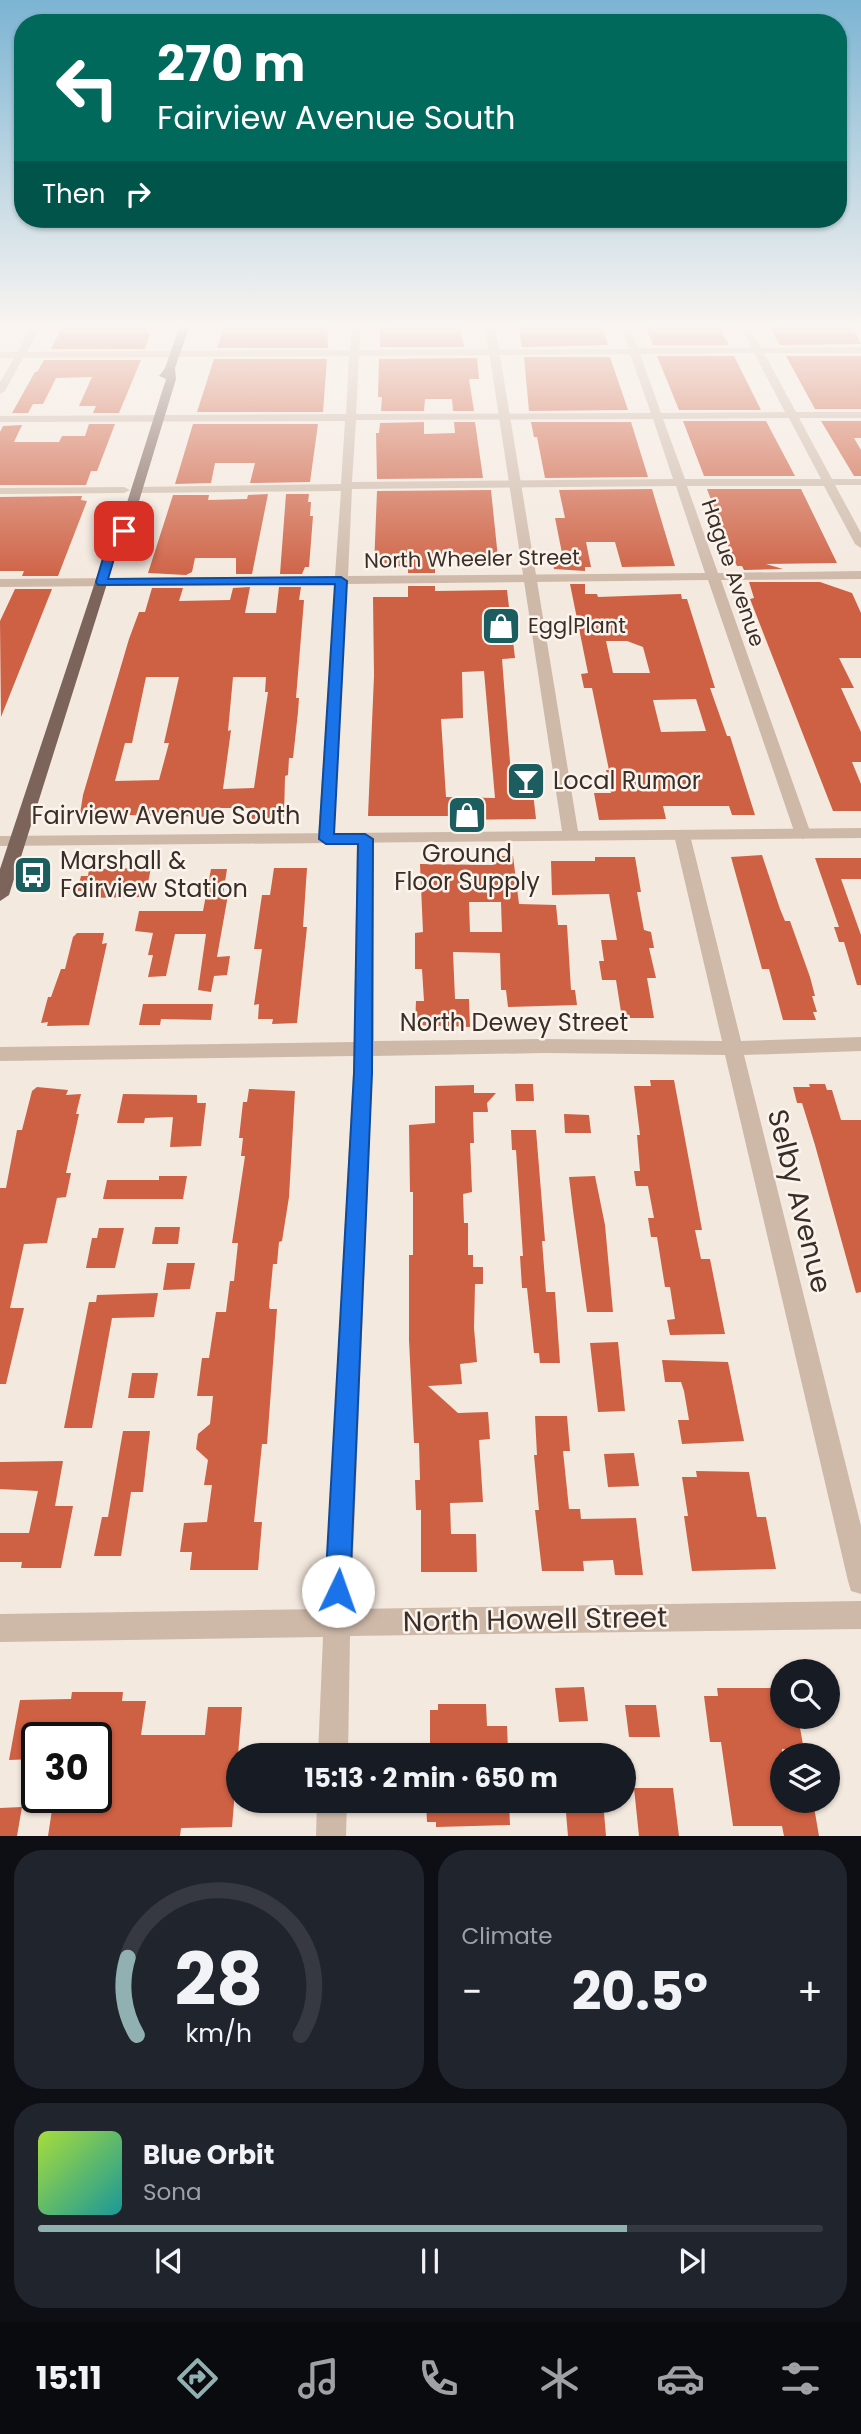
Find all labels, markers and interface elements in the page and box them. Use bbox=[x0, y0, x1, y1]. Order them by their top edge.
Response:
text: 270 m bbox=[157, 30, 305, 98]
icon: left bbox=[42, 42, 133, 133]
text: Fairview Avenue South bbox=[157, 95, 516, 140]
icon: right bbox=[119, 175, 157, 213]
text: Then bbox=[42, 176, 105, 212]
street label: Hague Avenue bbox=[695, 495, 772, 650]
pin bbox=[94, 501, 154, 561]
icon: arrive bbox=[105, 512, 143, 550]
street label: North Wheeler Street bbox=[364, 542, 580, 575]
shop icon: Egg|Plant bbox=[480, 605, 522, 647]
place label: Egg|Plant bbox=[528, 611, 626, 640]
bar icon: Local Rumor bbox=[505, 760, 547, 802]
place label: Local Rumor bbox=[553, 764, 701, 797]
shop icon: Ground Floor Supply bbox=[446, 794, 488, 836]
street label: Fairview Avenue South bbox=[32, 799, 300, 832]
place label: Ground Floor Supply bbox=[394, 837, 540, 898]
place label: Marshall & Fairview Station bbox=[60, 844, 248, 905]
bus stop icon: Marshall & Fairview Station bbox=[12, 854, 54, 896]
street label: North Dewey Street bbox=[400, 1006, 628, 1039]
street label: Selby Avenue bbox=[758, 1105, 841, 1297]
position arrow bbox=[301, 1554, 375, 1628]
street label: North Howell Street bbox=[402, 1598, 668, 1641]
map controls bbox=[770, 1659, 840, 1813]
button: search bbox=[770, 1659, 840, 1729]
speed limit sign: 30 bbox=[21, 1722, 112, 1813]
button: layers bbox=[770, 1743, 840, 1813]
text: 15:13 · 2 min · 650 m bbox=[304, 1760, 558, 1796]
text: Climate bbox=[462, 1920, 552, 1952]
text: 28 bbox=[174, 1930, 263, 2031]
text: 20.5° bbox=[572, 1955, 708, 2028]
text: − bbox=[462, 1965, 482, 2018]
text: + bbox=[797, 1965, 823, 2018]
text: km/h bbox=[185, 2016, 252, 2051]
text: Blue Orbit bbox=[143, 2137, 274, 2173]
text: Sona bbox=[143, 2176, 202, 2208]
icon: previous bbox=[150, 2242, 188, 2280]
icon: pause bbox=[411, 2242, 449, 2280]
icon: next bbox=[673, 2242, 711, 2280]
icon: directions bbox=[173, 2354, 222, 2403]
icon: music bbox=[294, 2354, 343, 2403]
icon: phone bbox=[414, 2354, 463, 2403]
icon: climate bbox=[535, 2354, 584, 2403]
icon: car bbox=[656, 2354, 705, 2403]
icon: filters bbox=[776, 2354, 825, 2403]
text: 15:11 bbox=[36, 2355, 102, 2400]

